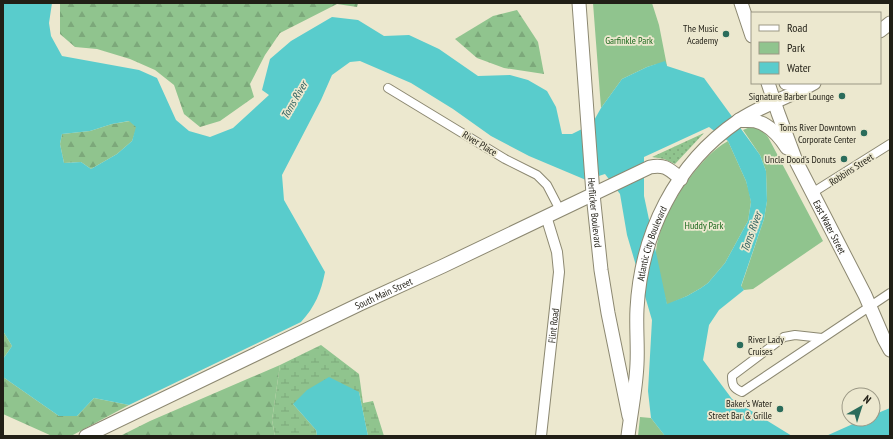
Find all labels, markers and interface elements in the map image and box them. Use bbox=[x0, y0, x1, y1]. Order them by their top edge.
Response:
legend bbox=[751, 12, 881, 84]
text: Road bbox=[787, 20, 807, 35]
place label: The Music Academy bbox=[683, 22, 718, 47]
marker: The Music Academy bbox=[721, 29, 731, 39]
park label: Garfinkle Park bbox=[605, 34, 653, 47]
text: Park bbox=[787, 40, 805, 55]
text: Water bbox=[787, 60, 812, 75]
water label: Toms River bbox=[278, 77, 311, 121]
place label: Signature Barber Lounge bbox=[749, 90, 834, 103]
marker: Signature Barber Lounge bbox=[837, 91, 847, 101]
place label: Toms River Downtown Corporate Center bbox=[779, 121, 856, 146]
street label: River Place bbox=[460, 128, 499, 159]
marker: Toms River Downtown Corporate Center bbox=[859, 128, 869, 138]
street label: Robbins Street bbox=[827, 150, 876, 189]
place label: Uncle Dood's Donuts bbox=[765, 153, 837, 166]
marker: Uncle Dood's Donuts bbox=[839, 154, 849, 164]
street label: Herflicker Boulevard bbox=[585, 177, 605, 248]
street label: East Water Street bbox=[810, 198, 849, 257]
street label: Atlantic City Boulevard bbox=[634, 204, 670, 282]
water label: Toms River bbox=[737, 208, 765, 254]
park label: Huddy Park bbox=[685, 219, 724, 232]
street label: South Main Street bbox=[353, 275, 415, 313]
street label: Flint Road bbox=[545, 308, 562, 344]
place label: River Lady Cruises bbox=[748, 333, 784, 358]
marker: River Lady Cruises bbox=[735, 340, 745, 350]
north arrow bbox=[841, 387, 881, 427]
text: N bbox=[861, 392, 874, 407]
place label: Baker's Water Street Bar & Grille bbox=[708, 397, 772, 422]
marker: Baker's Water Street Bar & Grille bbox=[775, 404, 785, 414]

